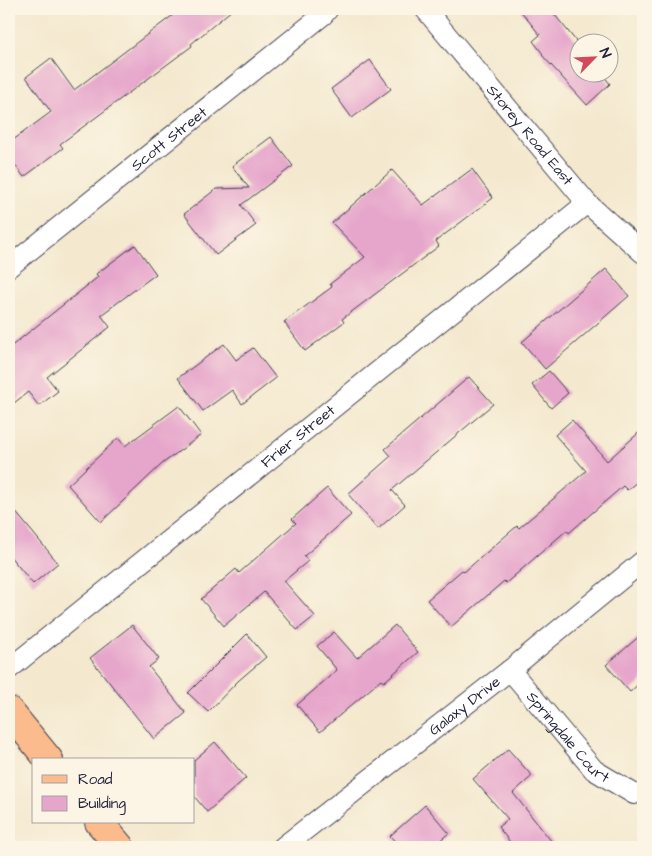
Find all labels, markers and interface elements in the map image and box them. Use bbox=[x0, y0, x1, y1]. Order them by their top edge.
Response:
north arrow bbox=[570, 32, 620, 82]
text: N bbox=[594, 45, 616, 61]
street label: Storey Road East bbox=[481, 80, 578, 190]
street label: Scott Street bbox=[127, 102, 212, 176]
street label: Frier Street bbox=[257, 400, 340, 473]
street label: Galaxy Drive bbox=[424, 671, 505, 741]
street label: Springdale Court bbox=[521, 687, 614, 788]
legend bbox=[32, 758, 195, 824]
text: Road bbox=[78, 769, 113, 790]
text: Building bbox=[78, 793, 126, 815]

